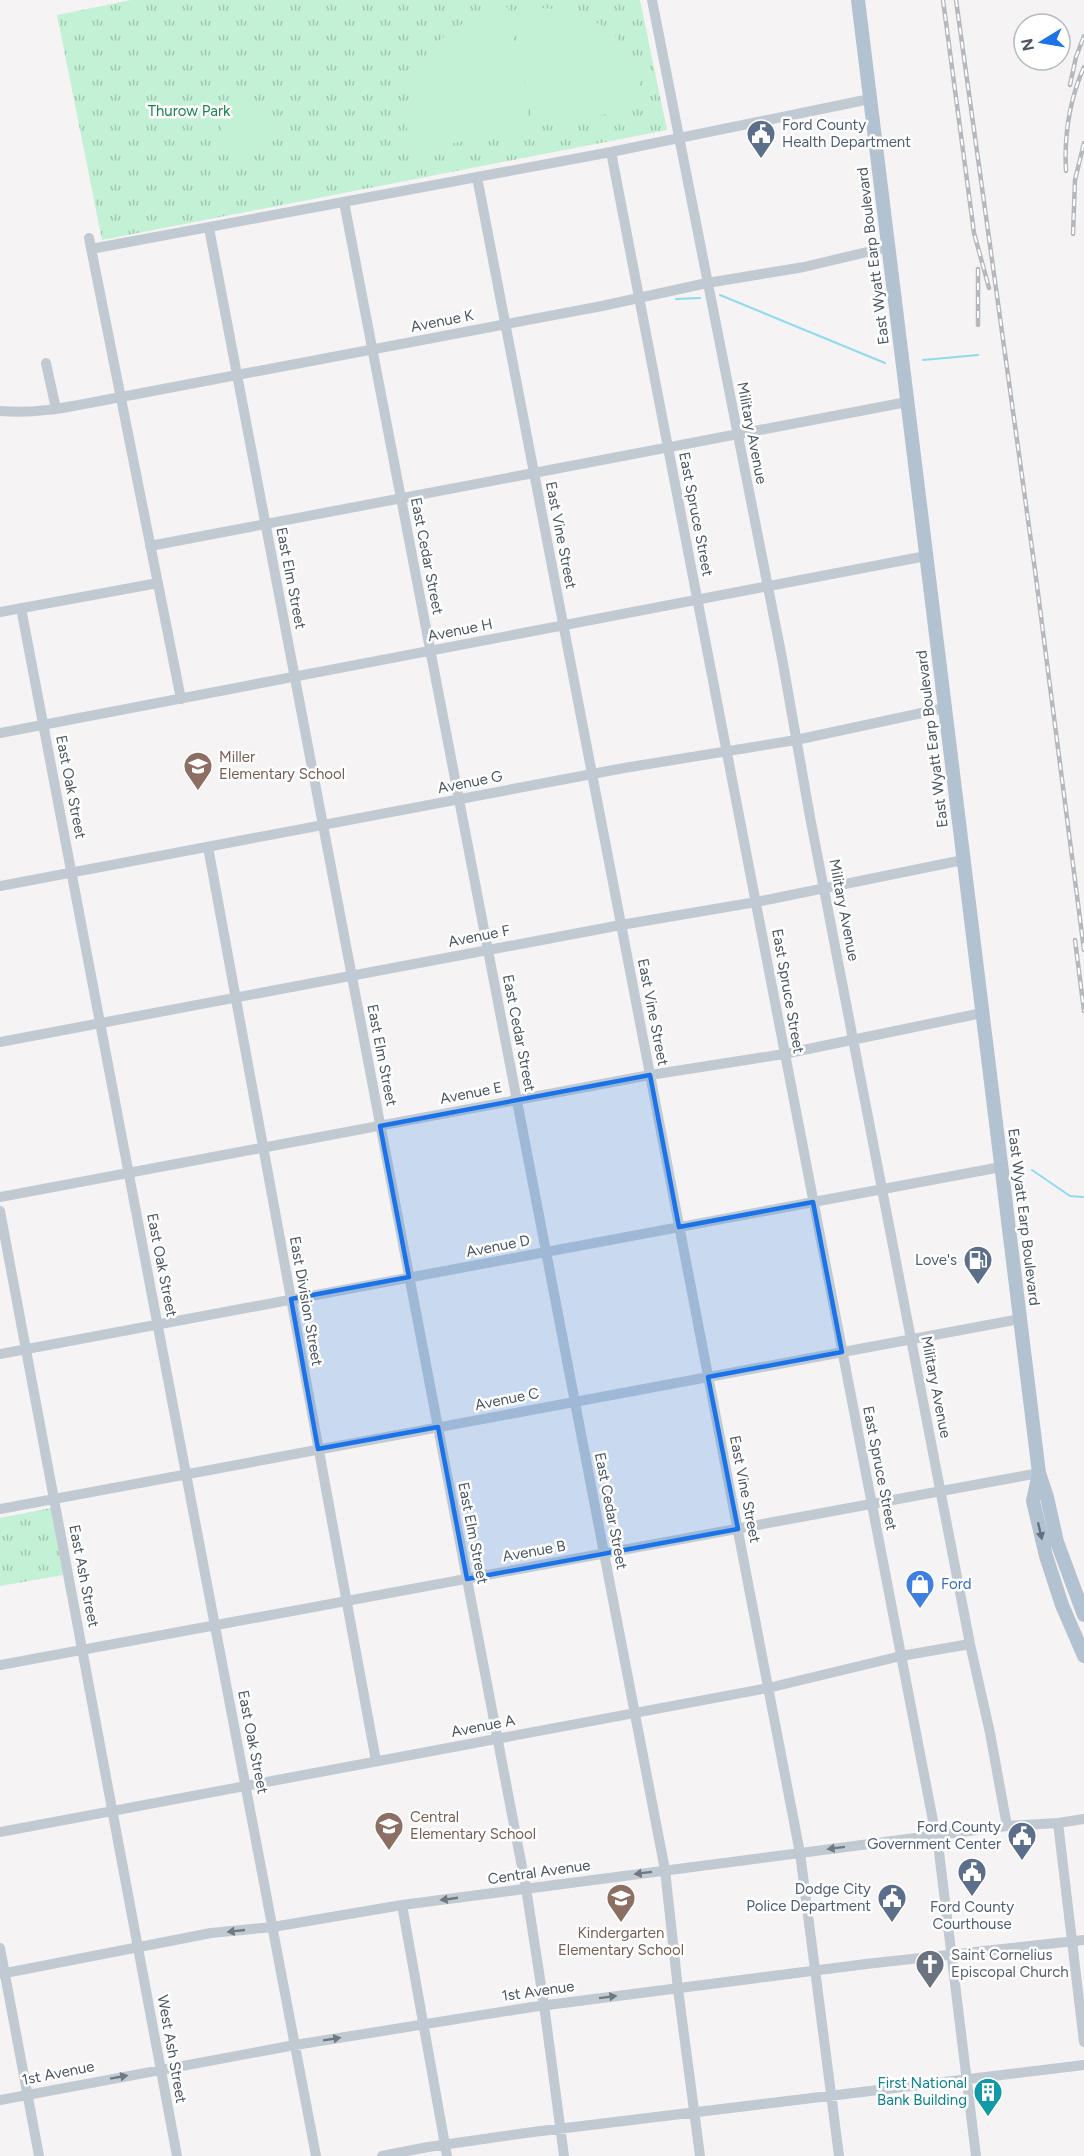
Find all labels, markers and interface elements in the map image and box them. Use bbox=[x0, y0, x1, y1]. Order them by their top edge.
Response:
north arrow bbox=[1012, 12, 1072, 72]
text: N bbox=[1017, 37, 1038, 53]
park label: Thurow Park bbox=[148, 102, 231, 120]
place label: Ford County Health Department bbox=[782, 116, 911, 151]
public building icon: Ford County Health Department bbox=[745, 118, 777, 160]
street label: East Wyatt Earp Boulevard bbox=[853, 166, 893, 346]
street label: Avenue K bbox=[409, 306, 476, 336]
street label: Military Avenue bbox=[733, 380, 771, 486]
street label: East Spruce Street bbox=[675, 450, 717, 578]
street label: East Vine Street bbox=[542, 480, 580, 591]
street label: East Cedar Street bbox=[407, 496, 447, 617]
street label: East Elm Street bbox=[272, 525, 310, 631]
street label: Avenue H bbox=[426, 615, 494, 645]
street label: East Wyatt Earp Boulevard bbox=[912, 649, 952, 829]
street label: East Oak Street bbox=[52, 734, 90, 841]
place label: Miller Elementary School bbox=[219, 748, 345, 783]
school or university icon: Miller Elementary School bbox=[182, 750, 214, 792]
street label: Avenue G bbox=[436, 767, 504, 797]
street label: Military Avenue bbox=[825, 857, 863, 963]
street label: Avenue F bbox=[447, 921, 511, 951]
street label: East Spruce Street bbox=[768, 927, 808, 1055]
street label: East Vine Street bbox=[634, 957, 672, 1068]
street label: East Cedar Street bbox=[499, 973, 539, 1094]
street label: East Elm Street bbox=[363, 1002, 401, 1108]
street label: Avenue E bbox=[438, 1078, 504, 1108]
street label: East Wyatt Earp Boulevard bbox=[1004, 1127, 1044, 1307]
street label: East Oak Street bbox=[143, 1212, 181, 1319]
street label: Avenue D bbox=[464, 1231, 532, 1261]
street label: East Division Street bbox=[286, 1235, 326, 1367]
fuel station icon: Love's bbox=[962, 1244, 994, 1286]
place label: Love's bbox=[915, 1251, 957, 1269]
street label: Military Avenue bbox=[917, 1334, 955, 1440]
street label: Avenue C bbox=[473, 1384, 541, 1414]
street label: East Spruce Street bbox=[859, 1404, 901, 1532]
street label: East Vine Street bbox=[726, 1434, 764, 1545]
street label: East Cedar Street bbox=[591, 1451, 631, 1572]
street label: East Elm Street bbox=[454, 1480, 492, 1586]
one-way arrow bbox=[1035, 1521, 1045, 1540]
street label: East Ash Street bbox=[65, 1523, 103, 1629]
street label: Avenue B bbox=[501, 1537, 567, 1565]
shop icon: Ford bbox=[904, 1568, 936, 1610]
place label: Ford bbox=[941, 1575, 972, 1593]
street label: East Oak Street bbox=[234, 1689, 272, 1796]
street label: Avenue A bbox=[450, 1711, 516, 1741]
place label: Central Elementary School bbox=[410, 1808, 536, 1843]
school or university icon: Central Elementary School bbox=[373, 1810, 405, 1852]
place label: Ford County Government Center bbox=[867, 1818, 1001, 1853]
public building icon: Ford County Government Center bbox=[1006, 1820, 1038, 1862]
one-way arrow bbox=[826, 1844, 845, 1853]
street label: Central Avenue bbox=[487, 1856, 591, 1888]
public building icon: Ford County Courthouse bbox=[956, 1856, 988, 1898]
one-way arrow bbox=[633, 1868, 652, 1878]
place label: Dodge City Police Department bbox=[746, 1880, 871, 1915]
school or university icon: Kindergarten Elementary School bbox=[605, 1882, 637, 1924]
public building icon: Dodge City Police Department bbox=[876, 1882, 908, 1924]
one-way arrow bbox=[440, 1894, 459, 1903]
place label: Ford County Courthouse bbox=[930, 1898, 1014, 1933]
place label: Kindergarten Elementary School bbox=[558, 1924, 684, 1959]
one-way arrow bbox=[226, 1926, 245, 1936]
place label: Saint Cornelius Episcopal Church bbox=[951, 1946, 1069, 1981]
church icon: Saint Cornelius Episcopal Church bbox=[914, 1948, 946, 1990]
street label: 1st Avenue bbox=[500, 1977, 576, 2005]
street label: West Ash Street bbox=[154, 1993, 190, 2105]
one-way arrow bbox=[598, 1993, 617, 2002]
one-way arrow bbox=[323, 2034, 342, 2043]
street label: 1st Avenue bbox=[20, 2057, 96, 2089]
one-way arrow bbox=[110, 2072, 129, 2081]
place label: First National Bank Building bbox=[877, 2074, 967, 2109]
building icon: First National Bank Building bbox=[972, 2076, 1004, 2118]

